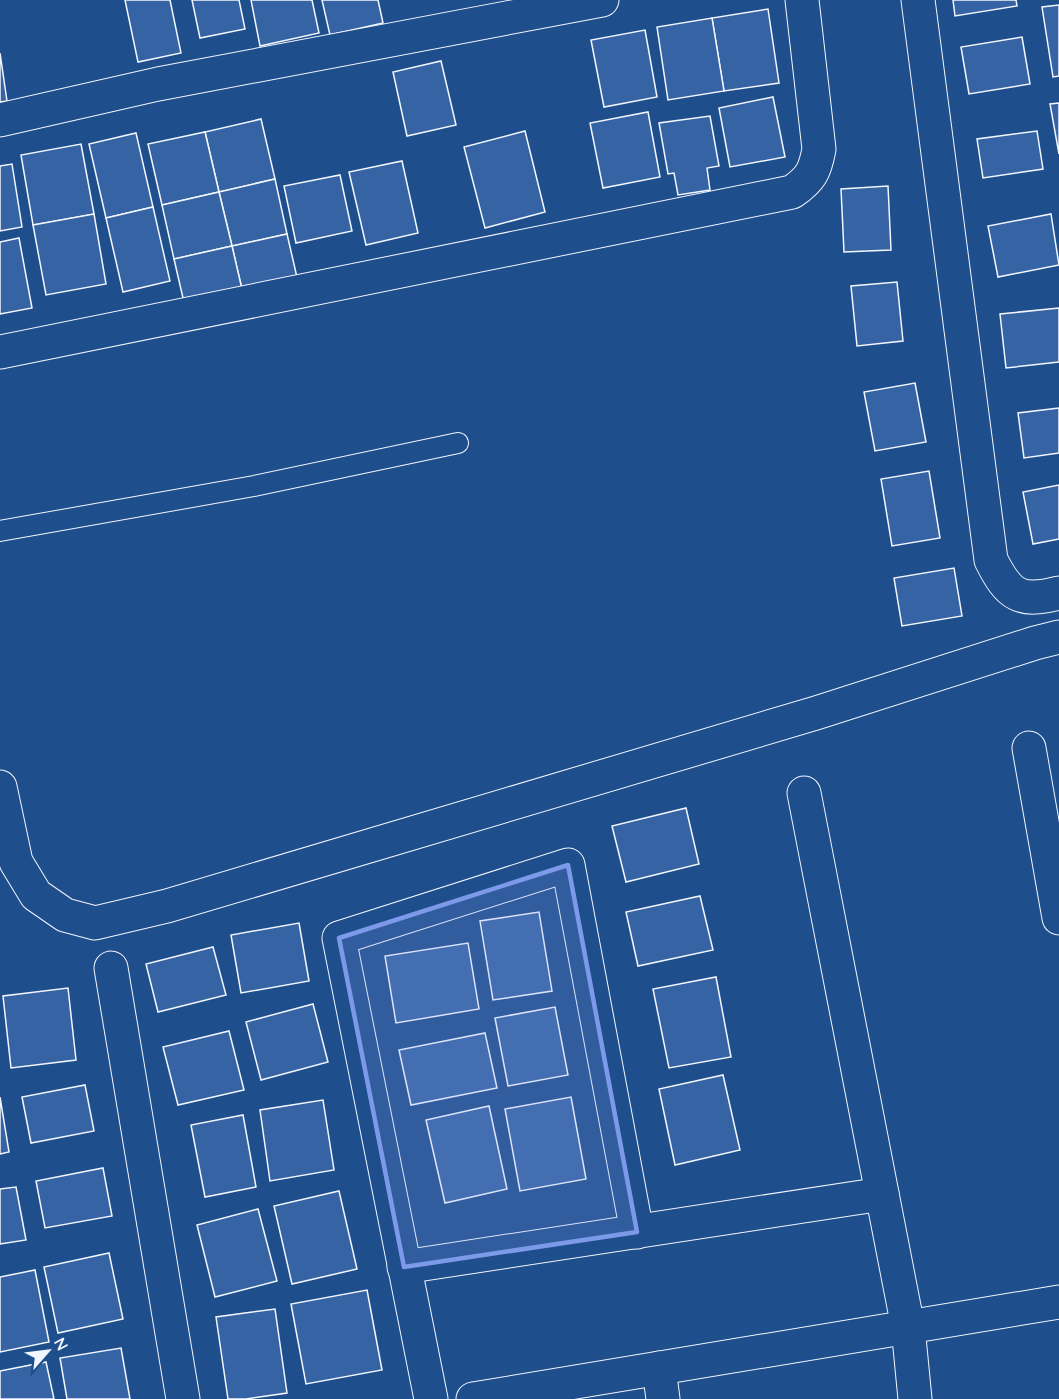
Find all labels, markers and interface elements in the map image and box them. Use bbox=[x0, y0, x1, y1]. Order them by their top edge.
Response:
north arrow bbox=[18, 1321, 78, 1381]
text: N bbox=[50, 1334, 73, 1354]

